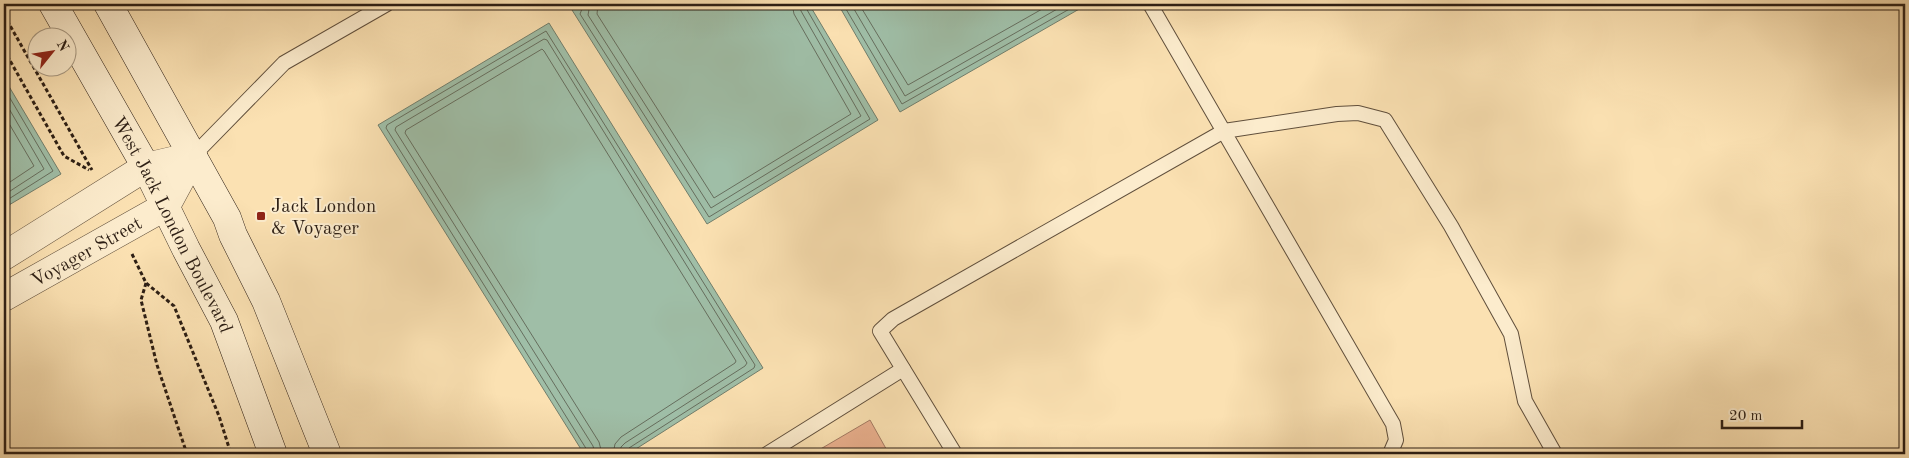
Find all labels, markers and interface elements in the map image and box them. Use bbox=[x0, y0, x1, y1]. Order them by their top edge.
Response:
north arrow bbox=[28, 28, 78, 78]
text: N bbox=[54, 38, 71, 54]
street label: West Jack London Boulevard bbox=[107, 114, 234, 336]
place label: Jack London & Voyager bbox=[271, 198, 376, 239]
marker: Jack London & Voyager bbox=[255, 210, 267, 222]
street label: Voyager Street bbox=[29, 215, 146, 292]
scale bar bbox=[1722, 398, 1802, 430]
text: 20 m bbox=[1729, 409, 1763, 424]

